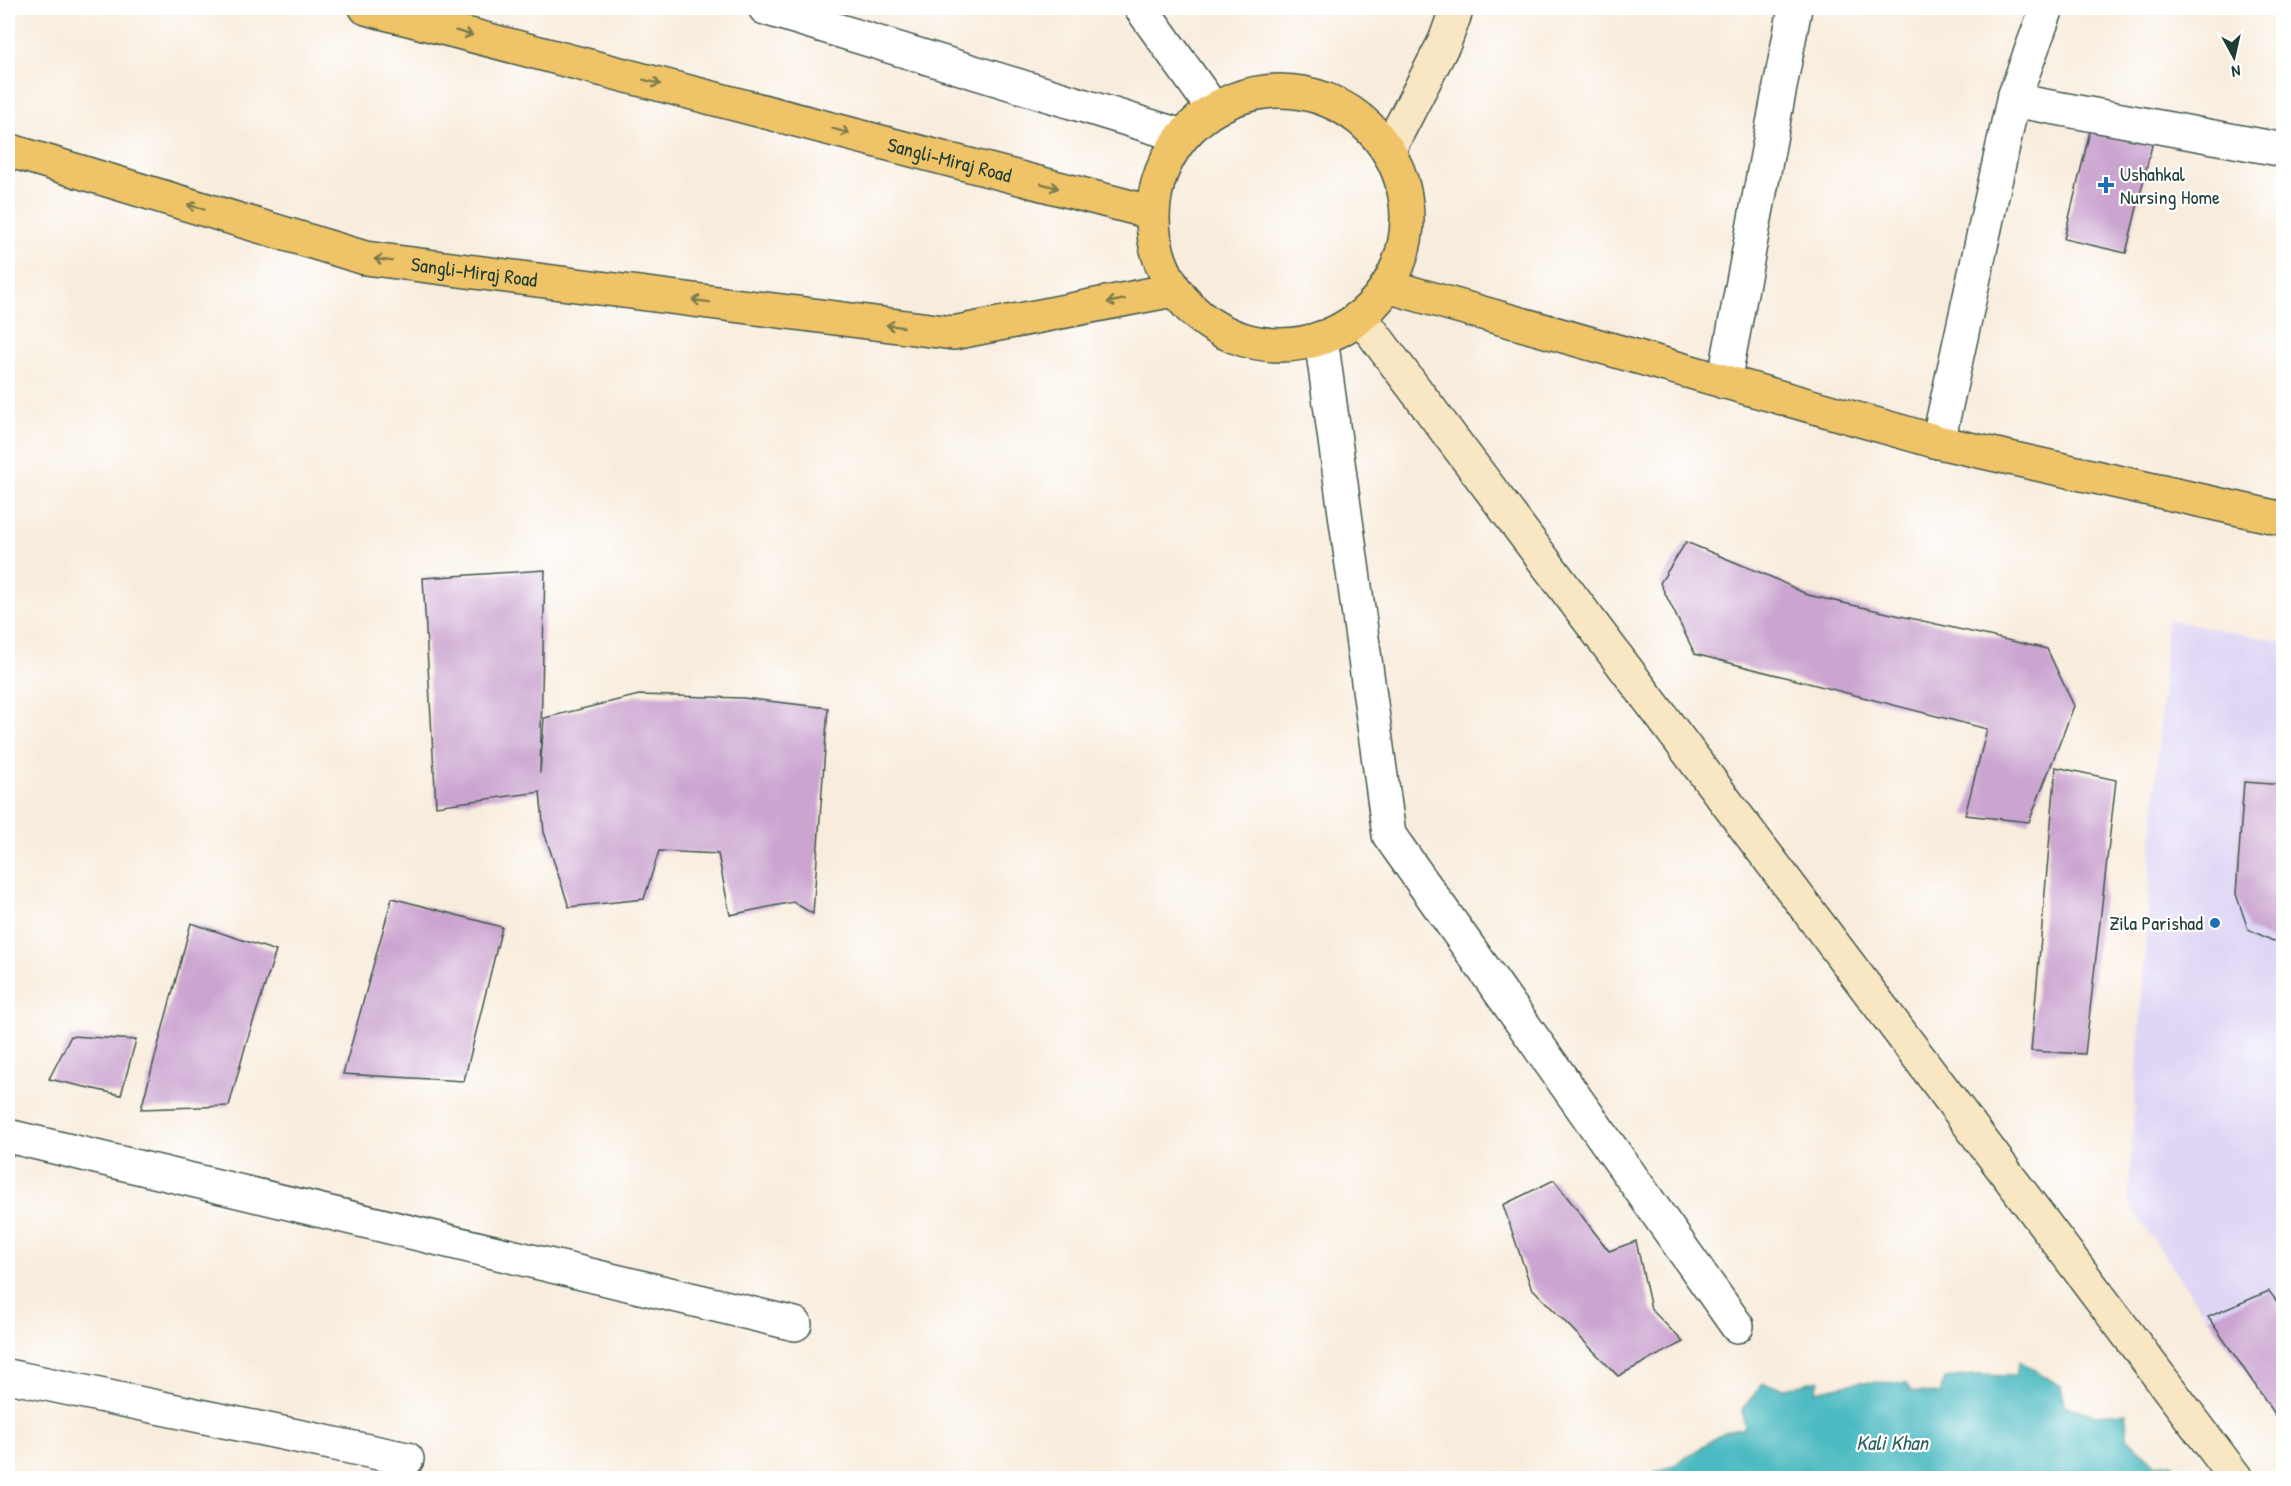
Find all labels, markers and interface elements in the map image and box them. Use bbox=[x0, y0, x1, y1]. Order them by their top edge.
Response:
north arrow bbox=[2204, 27, 2264, 87]
one-way arrow bbox=[454, 28, 473, 39]
text: N bbox=[2230, 60, 2242, 83]
one-way arrow bbox=[643, 77, 662, 88]
one-way arrow bbox=[831, 126, 850, 138]
street label: Sangli-Miraj Road bbox=[885, 130, 1015, 188]
place label: Ushahkal Nursing Home bbox=[2120, 160, 2220, 210]
marker: Ushahkal Nursing Home bbox=[2097, 176, 2115, 194]
one-way arrow bbox=[1040, 181, 1059, 192]
one-way arrow bbox=[187, 201, 206, 212]
street label: Sangli-Miraj Road bbox=[410, 250, 539, 293]
one-way arrow bbox=[373, 254, 393, 265]
one-way arrow bbox=[692, 295, 712, 306]
one-way arrow bbox=[1106, 296, 1126, 307]
one-way arrow bbox=[885, 320, 905, 331]
place label: Zila Parishad bbox=[2109, 909, 2203, 936]
marker: Zila Parishad bbox=[2208, 916, 2222, 930]
water label: Kali Khan bbox=[1856, 1428, 1929, 1457]

